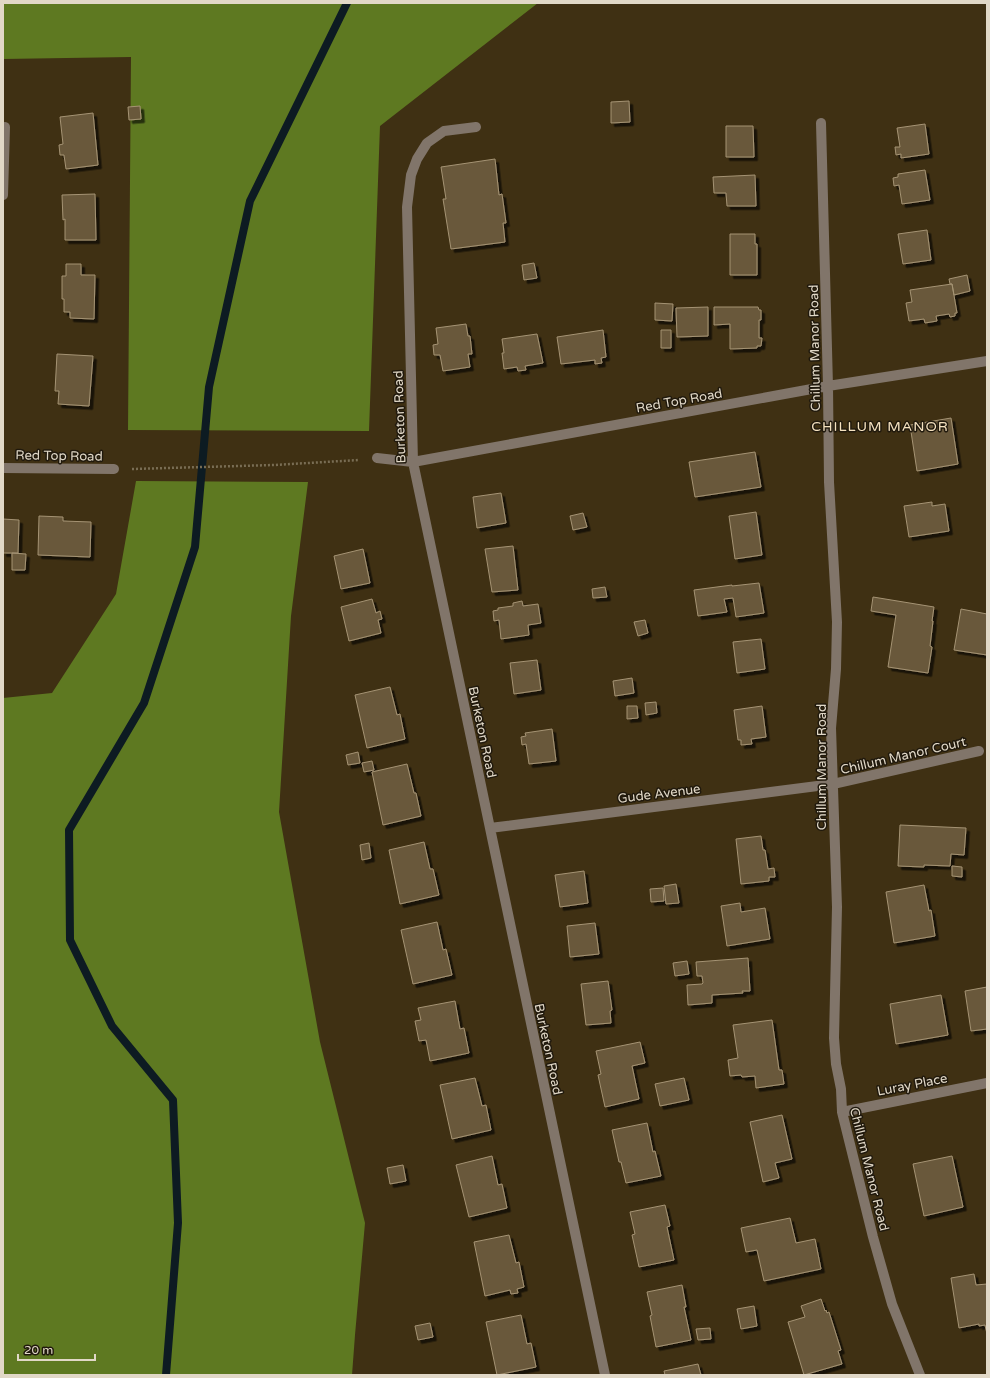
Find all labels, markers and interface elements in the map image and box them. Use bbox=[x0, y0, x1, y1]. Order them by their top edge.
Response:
street label: Chillum Manor Road bbox=[806, 285, 824, 411]
street label: Burketon Road bbox=[390, 370, 410, 464]
street label: Red Top Road bbox=[635, 386, 724, 416]
district label: CHILLUM MANOR bbox=[811, 418, 949, 435]
street label: Red Top Road bbox=[15, 447, 103, 465]
street label: Burketon Road bbox=[465, 685, 500, 779]
street label: Chillum Manor Road bbox=[814, 704, 830, 830]
street label: Chillum Manor Court bbox=[839, 734, 968, 778]
street label: Gude Avenue bbox=[617, 781, 701, 807]
street label: Burketon Road bbox=[531, 1002, 566, 1096]
street label: Luray Place bbox=[876, 1070, 949, 1100]
street label: Chillum Manor Road bbox=[846, 1106, 892, 1233]
scale bar bbox=[18, 1336, 95, 1362]
text: 20 m bbox=[24, 1343, 53, 1357]

